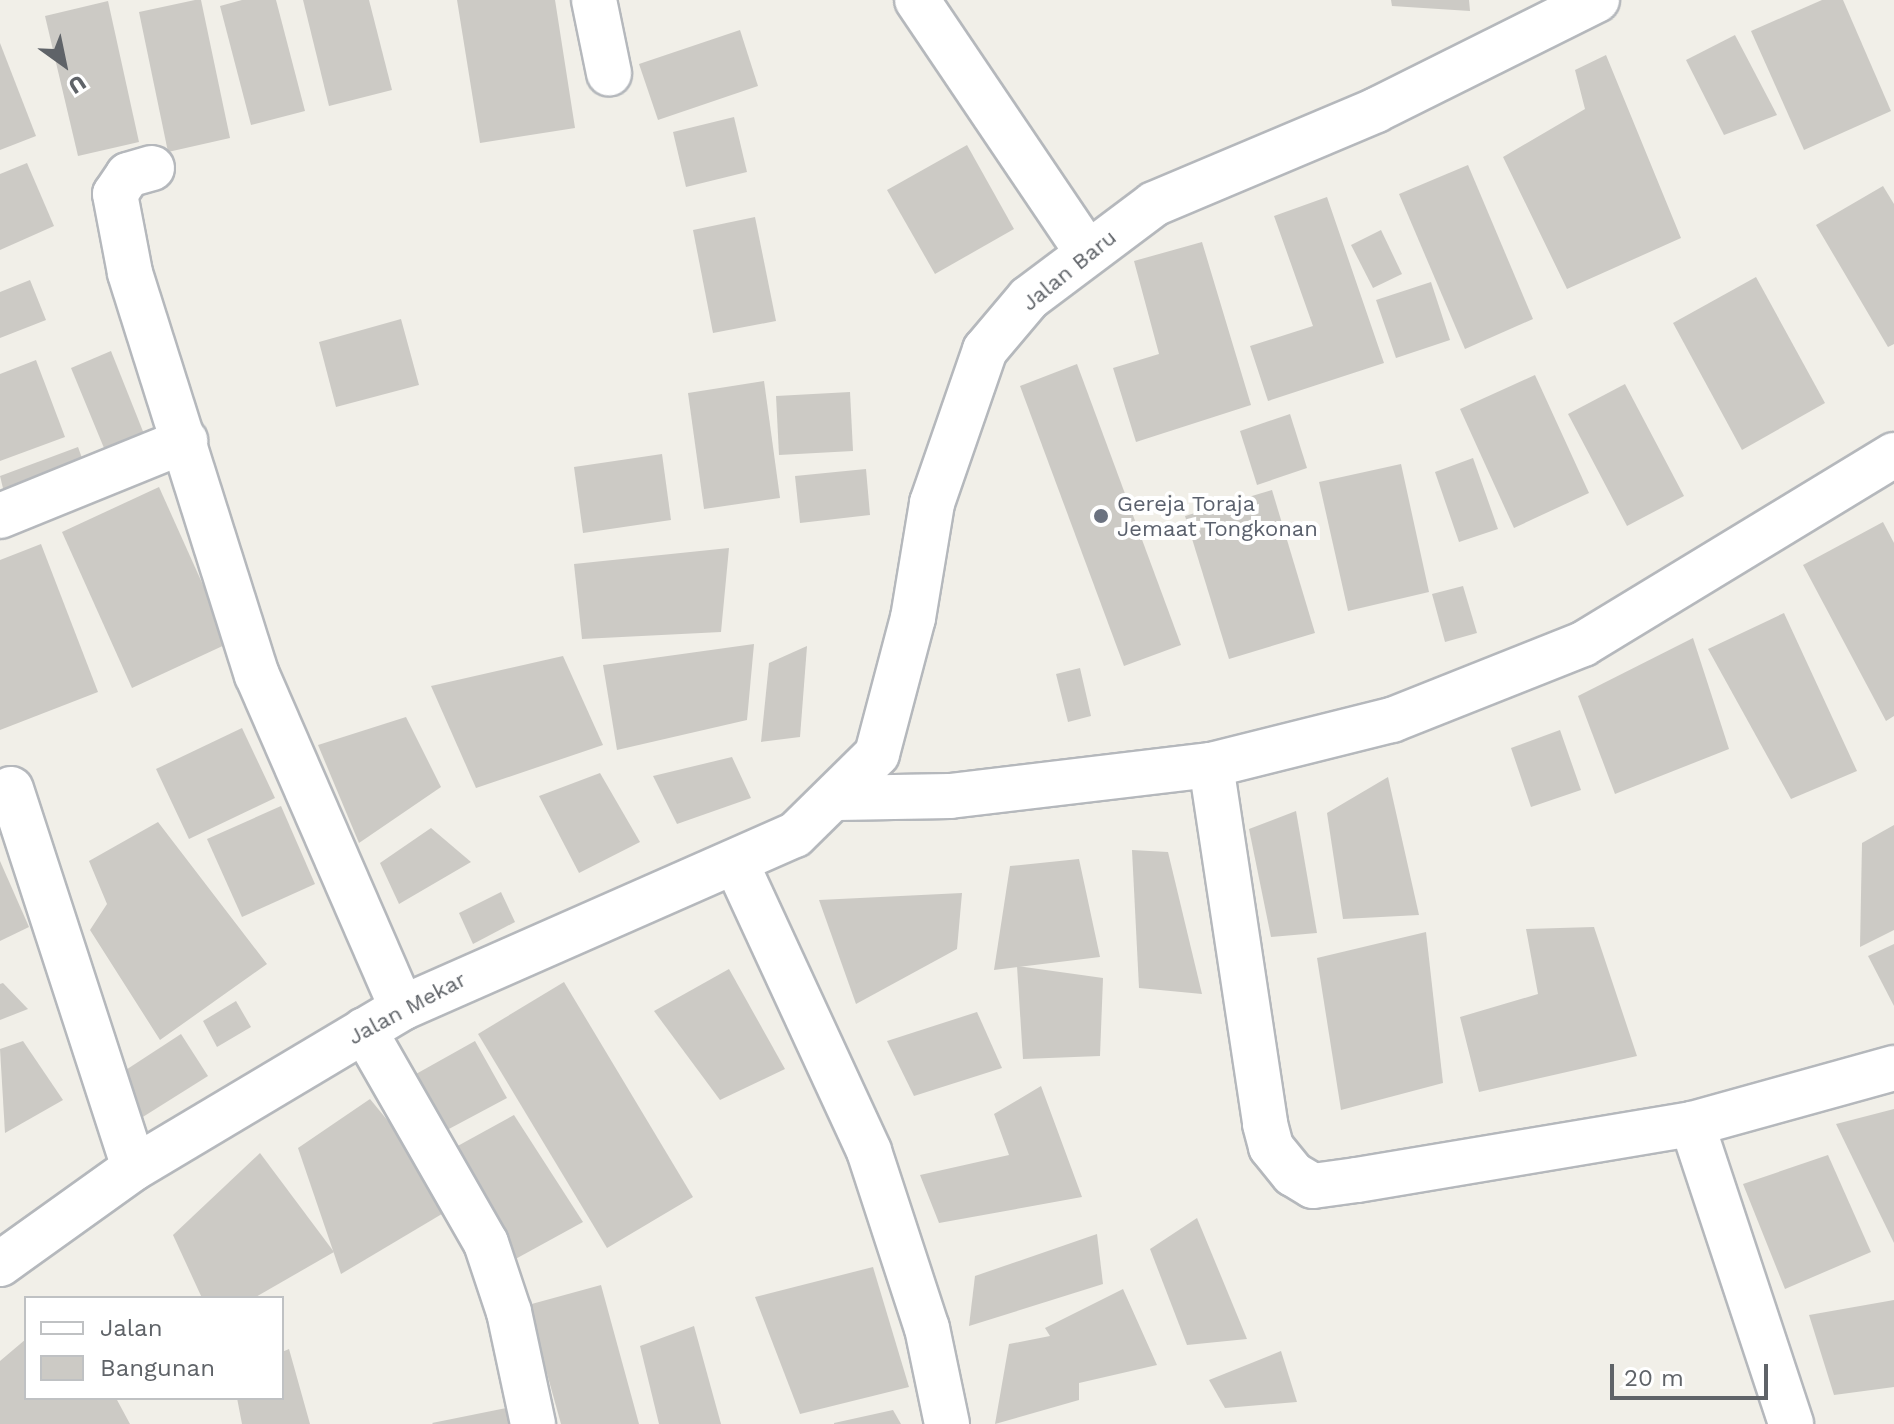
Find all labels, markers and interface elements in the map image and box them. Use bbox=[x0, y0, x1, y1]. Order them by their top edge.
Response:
north arrow bbox=[24, 24, 104, 104]
text: U bbox=[64, 70, 91, 99]
street label: Jalan Baru bbox=[1016, 224, 1122, 316]
place label: Gereja Toraja Jemaat Tongkonan bbox=[1117, 490, 1318, 542]
marker: Gereja Toraja Jemaat Tongkonan bbox=[1092, 507, 1110, 525]
street label: Jalan Mekar bbox=[343, 966, 471, 1050]
legend bbox=[24, 1296, 284, 1400]
text: Jalan bbox=[100, 1314, 163, 1342]
scale bar bbox=[1614, 1348, 1772, 1398]
text: Bangunan bbox=[100, 1354, 215, 1382]
text: 20 m bbox=[1624, 1364, 1684, 1392]

